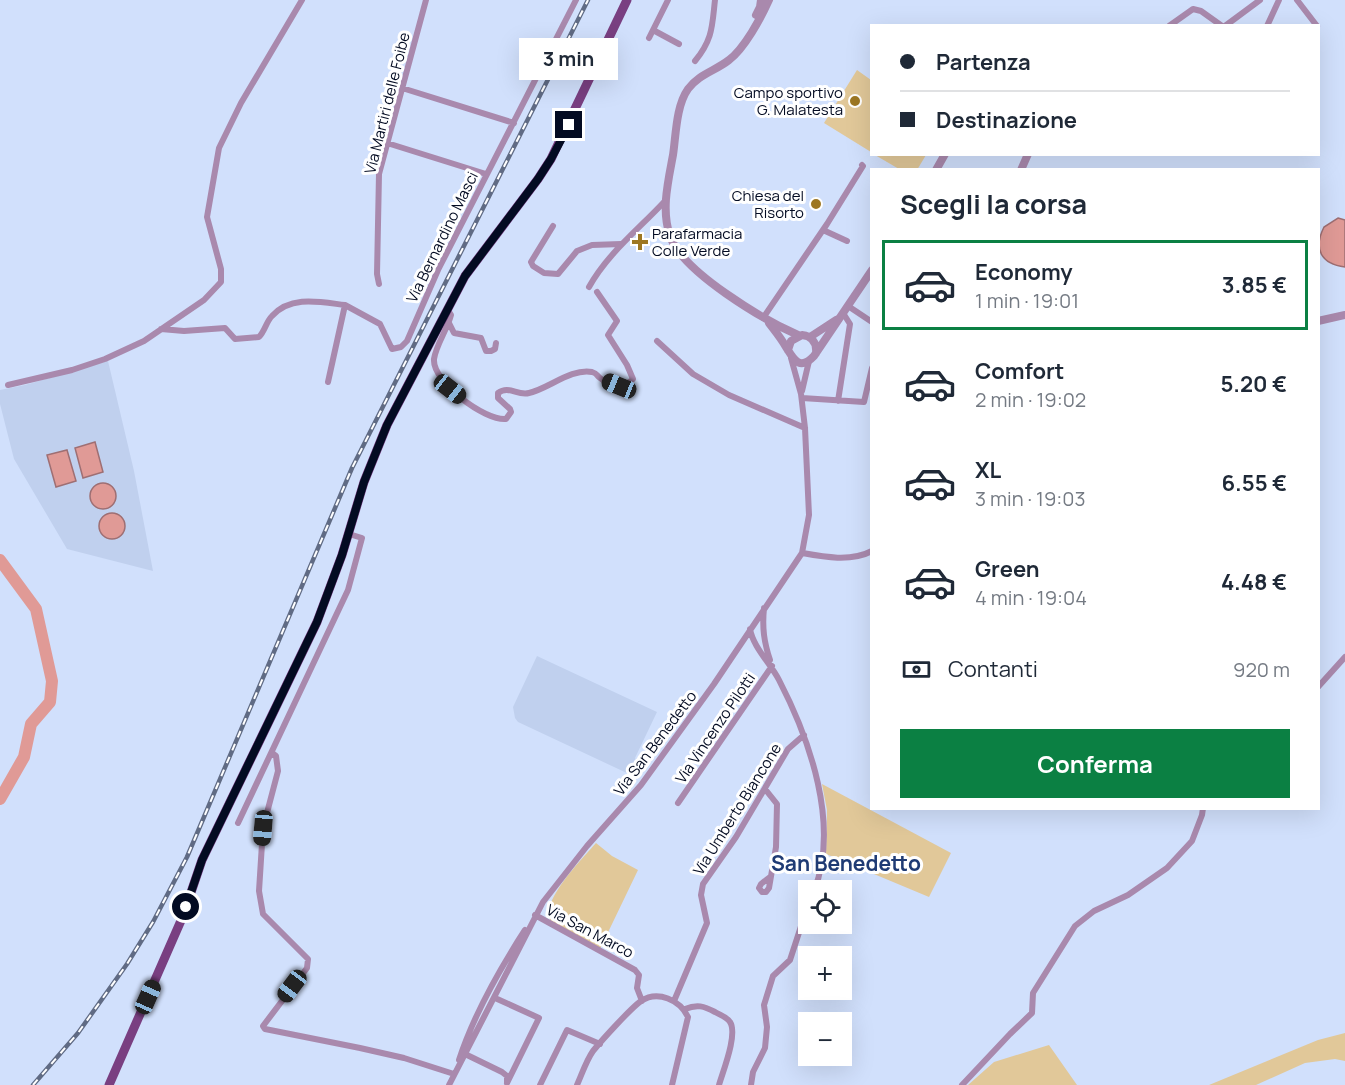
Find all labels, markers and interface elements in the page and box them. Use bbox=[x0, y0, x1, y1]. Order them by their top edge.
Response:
street label: Via Martiri delle Foibe bbox=[359, 30, 415, 176]
callout: 3 min bbox=[520, 38, 618, 80]
text: 3 min bbox=[543, 45, 594, 72]
text: Partenza bbox=[936, 47, 1031, 77]
place label: Campo sportivo G. Malatesta bbox=[734, 82, 843, 120]
marker: Campo sportivo G. Malatesta bbox=[848, 94, 862, 108]
text: Destinazione bbox=[936, 105, 1077, 135]
route end bbox=[555, 111, 582, 138]
street label: Via Bernardino Masci bbox=[401, 168, 483, 306]
place label: Chiesa del Risorto bbox=[732, 185, 804, 223]
text: Scegli la corsa bbox=[900, 185, 1087, 222]
marker: Chiesa del Risorto bbox=[809, 197, 823, 211]
place label: Parafarmacia Colle Verde bbox=[652, 223, 742, 261]
marker: Parafarmacia Colle Verde bbox=[633, 235, 647, 249]
text: Economy bbox=[975, 257, 1073, 287]
icon: car bbox=[903, 258, 957, 312]
text: 3.85 € bbox=[1222, 270, 1287, 300]
text: 1 min · 19:01 bbox=[975, 287, 1079, 314]
text: Comfort bbox=[975, 356, 1064, 386]
icon: car bbox=[903, 357, 957, 411]
text: 5.20 € bbox=[1220, 369, 1287, 399]
car bbox=[430, 371, 470, 407]
car bbox=[599, 371, 639, 401]
text: 2 min · 19:02 bbox=[975, 386, 1086, 413]
text: XL bbox=[975, 455, 1001, 485]
icon: car bbox=[903, 456, 957, 510]
text: 6.55 € bbox=[1221, 468, 1287, 498]
text: 3 min · 19:03 bbox=[975, 485, 1086, 512]
text: Green bbox=[975, 554, 1040, 584]
icon: car bbox=[903, 555, 957, 609]
text: 4.48 € bbox=[1221, 567, 1287, 597]
text: 4 min · 19:04 bbox=[975, 584, 1087, 611]
icon: cash bbox=[900, 653, 933, 686]
text: Contanti bbox=[948, 654, 1038, 684]
text: 920 m bbox=[1233, 656, 1290, 683]
street label: Via Vincenzo Pilotti bbox=[670, 669, 760, 787]
street label: Via San Benedetto bbox=[609, 686, 701, 800]
button: Conferma bbox=[900, 729, 1290, 798]
street label: Via Umberto Biancone bbox=[688, 739, 786, 879]
car bbox=[252, 809, 274, 847]
district label: San Benedetto bbox=[771, 849, 921, 877]
map controls bbox=[798, 880, 852, 1066]
button: locate bbox=[798, 880, 852, 934]
route start bbox=[172, 893, 199, 920]
street label: Via San Marco bbox=[543, 899, 638, 963]
button: + bbox=[798, 946, 852, 1000]
car bbox=[274, 966, 310, 1006]
car bbox=[132, 977, 164, 1017]
button: − bbox=[798, 1012, 852, 1066]

